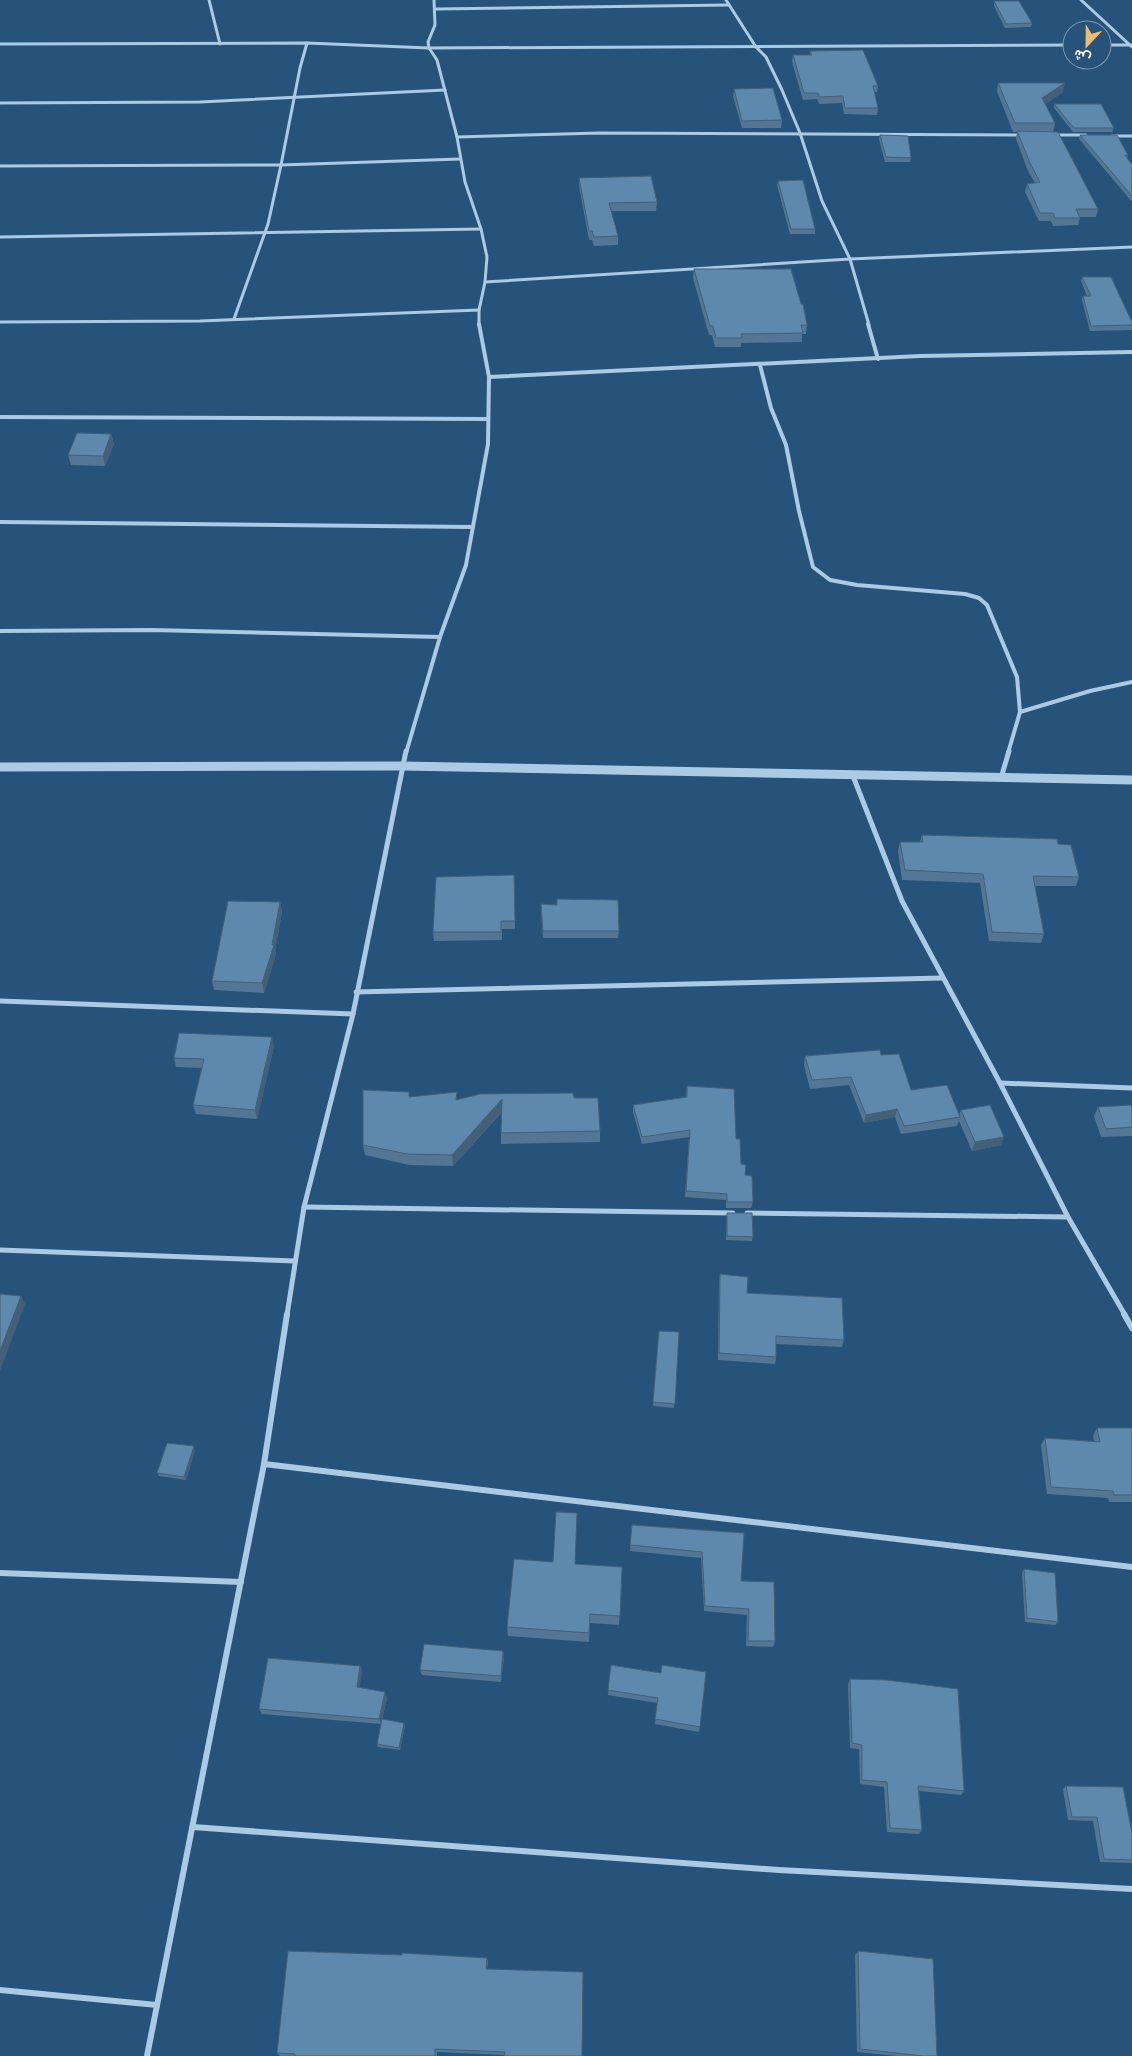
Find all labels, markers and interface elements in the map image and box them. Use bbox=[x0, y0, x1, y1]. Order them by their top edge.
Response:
north arrow bbox=[1062, 20, 1112, 70]
text: ش bbox=[1071, 45, 1093, 68]

